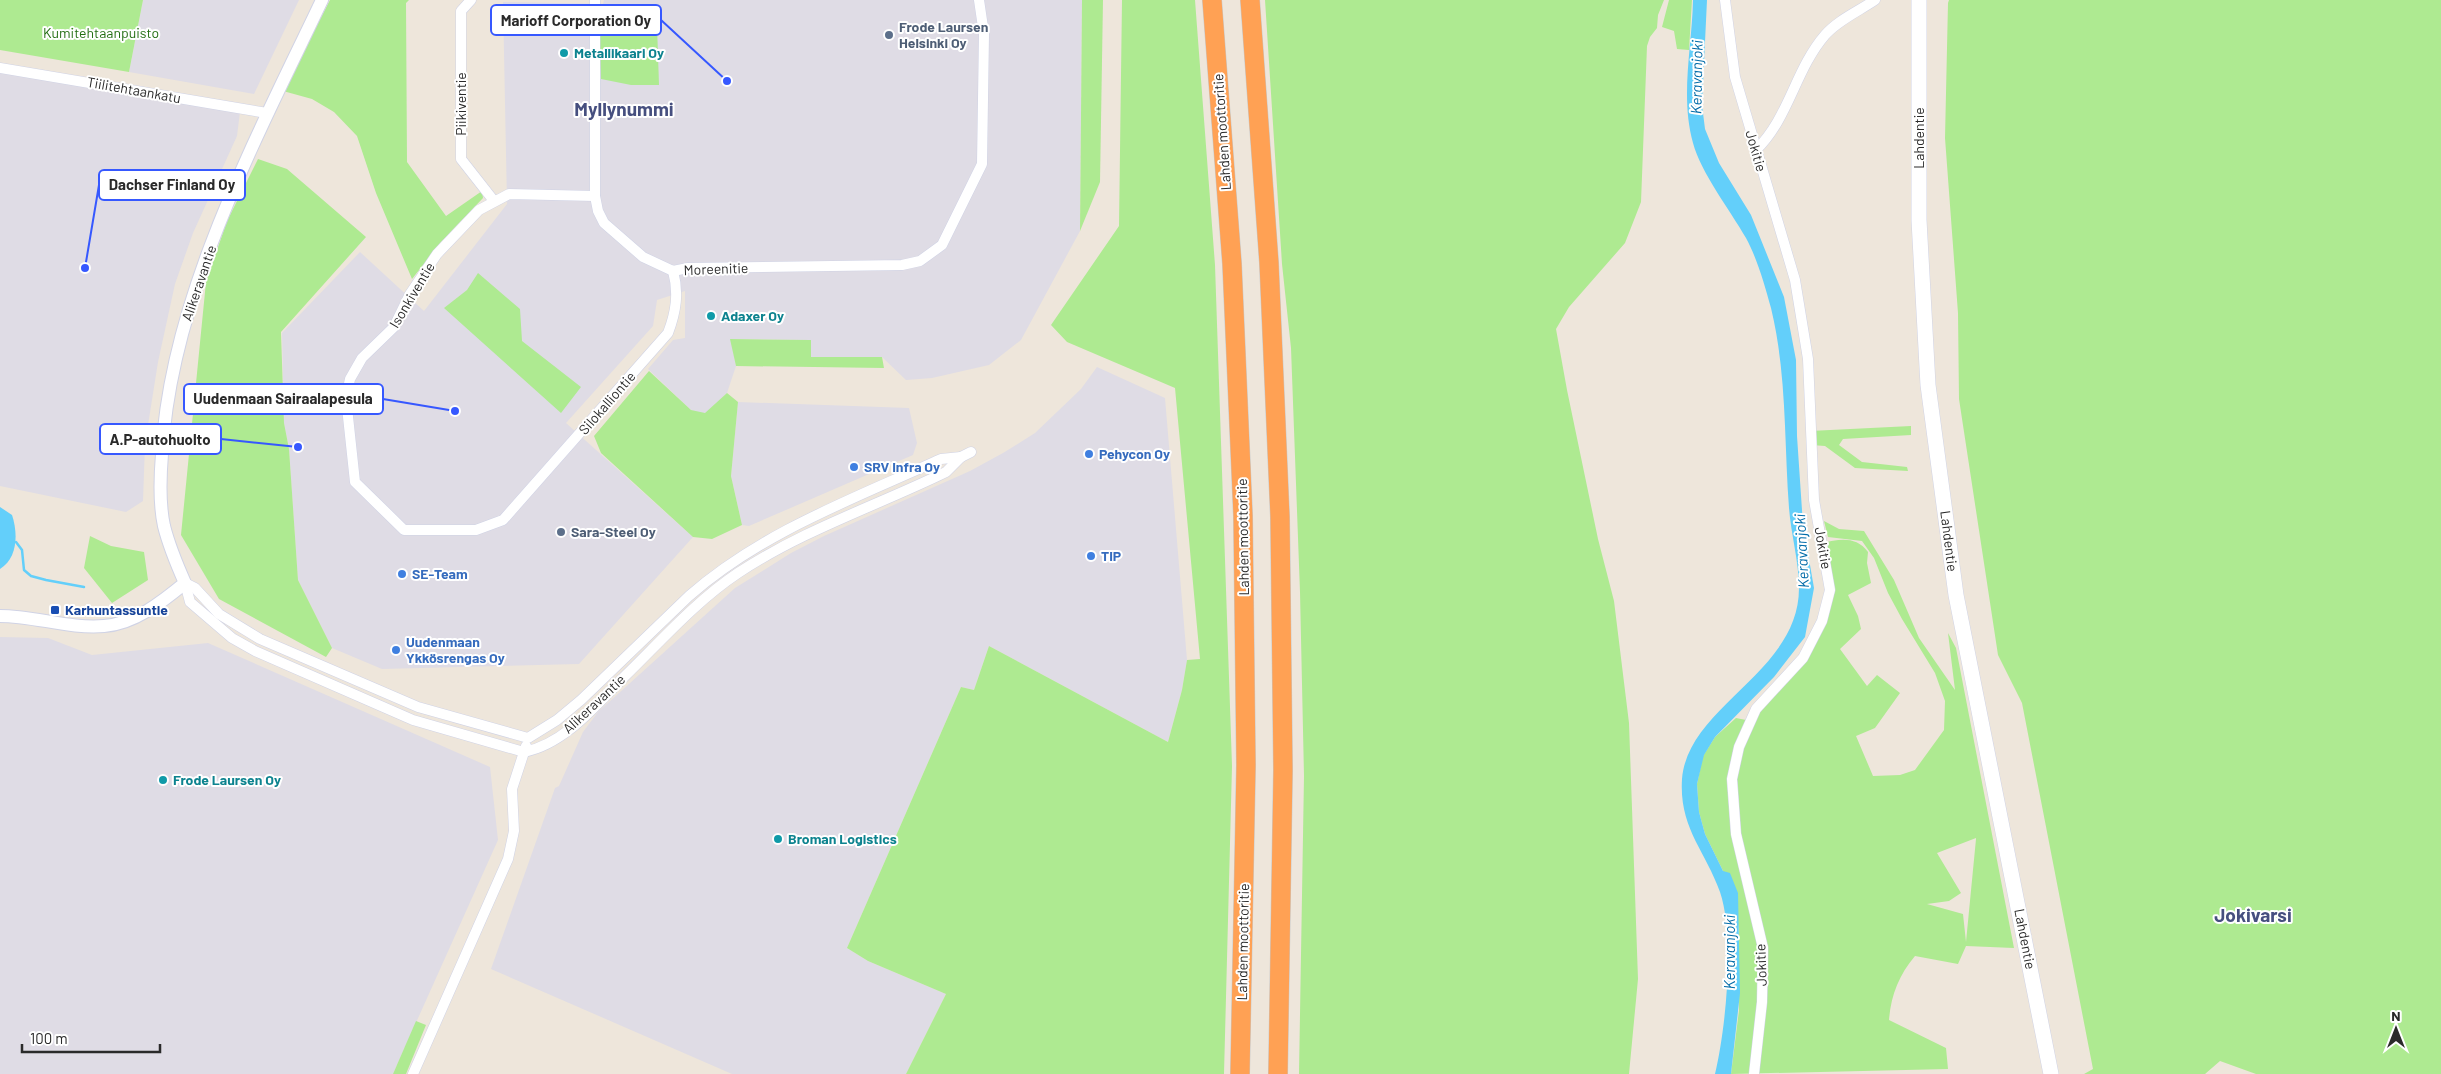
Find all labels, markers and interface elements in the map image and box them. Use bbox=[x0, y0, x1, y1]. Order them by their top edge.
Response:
callout: Marioff Corporation Oy bbox=[491, 5, 661, 35]
text: Marioff Corporation Oy bbox=[501, 11, 652, 29]
place label: Frode Laursen Helsinki Oy bbox=[899, 18, 988, 51]
park label: Kumitehtaanpuisto bbox=[43, 24, 159, 41]
marker: Frode Laursen Helsinki Oy bbox=[883, 29, 895, 41]
water label: Keravanjoki bbox=[1686, 39, 1706, 114]
place label: Metallikaari Oy bbox=[574, 44, 664, 61]
marker: Metallikaari Oy bbox=[558, 47, 570, 59]
street label: Piikiventie bbox=[452, 72, 469, 136]
street label: Tiilitehtaankatu bbox=[86, 73, 182, 106]
street label: Lahden moottoritie bbox=[1209, 73, 1234, 191]
district label: Myllynummi bbox=[574, 97, 674, 120]
street label: Lahdentie bbox=[1910, 107, 1927, 169]
street label: Jokitie bbox=[1742, 128, 1770, 174]
callout: Dachser Finland Oy bbox=[99, 170, 245, 200]
text: Dachser Finland Oy bbox=[109, 175, 236, 193]
street label: Alikeravantie bbox=[178, 243, 219, 323]
street label: Isonkiventie bbox=[385, 259, 438, 331]
street label: Moreenitie bbox=[683, 259, 749, 278]
place label: Adaxer Oy bbox=[721, 307, 784, 324]
marker: Adaxer Oy bbox=[705, 310, 717, 322]
street label: Silokalliontie bbox=[575, 368, 639, 438]
callout: Uudenmaan Sairaalapesula bbox=[184, 384, 383, 414]
text: Uudenmaan Sairaalapesula bbox=[193, 389, 373, 407]
callout: A.P-autohuolto bbox=[100, 424, 221, 454]
text: A.P-autohuolto bbox=[109, 430, 211, 448]
place label: Pehycon Oy bbox=[1099, 445, 1170, 462]
marker: Pehycon Oy bbox=[1083, 448, 1095, 460]
place label: SRV Infra Oy bbox=[864, 458, 940, 475]
marker: SRV Infra Oy bbox=[848, 461, 860, 473]
street label: Lahden moottoritie bbox=[1233, 478, 1252, 596]
street label: Lahdentie bbox=[1937, 509, 1962, 572]
water label: Keravanjoki bbox=[1790, 513, 1812, 589]
place label: Sara-Steel Oy bbox=[571, 523, 656, 540]
marker: Sara-Steel Oy bbox=[555, 526, 567, 538]
street label: Jokitie bbox=[1811, 526, 1836, 570]
place label: TIP bbox=[1101, 547, 1121, 564]
marker: TIP bbox=[1085, 550, 1097, 562]
place label: SE-Team bbox=[412, 565, 468, 582]
marker: SE-Team bbox=[396, 568, 408, 580]
place label: Karhuntassuntie bbox=[65, 601, 168, 618]
marker: Karhuntassuntie bbox=[49, 604, 61, 616]
place label: Uudenmaan Ykkösrengas Oy bbox=[406, 633, 505, 666]
marker: Uudenmaan Ykkösrengas Oy bbox=[390, 644, 402, 656]
street label: Alikeravantie bbox=[559, 670, 628, 737]
place label: Frode Laursen Oy bbox=[173, 771, 281, 788]
marker: Frode Laursen Oy bbox=[157, 774, 169, 786]
place label: Broman Logistics bbox=[788, 830, 897, 847]
marker: Broman Logistics bbox=[772, 833, 784, 845]
street label: Lahden moottoritie bbox=[1233, 883, 1252, 1001]
district label: Jokivarsi bbox=[2214, 903, 2292, 926]
street label: Lahdentie bbox=[2011, 907, 2040, 971]
water label: Keravanjoki bbox=[1720, 915, 1738, 989]
street label: Jokitie bbox=[1751, 944, 1770, 987]
north arrow bbox=[2371, 1004, 2421, 1054]
text: N bbox=[2391, 1007, 2401, 1024]
scale bar bbox=[22, 1022, 160, 1054]
text: 100 m bbox=[30, 1029, 68, 1047]

